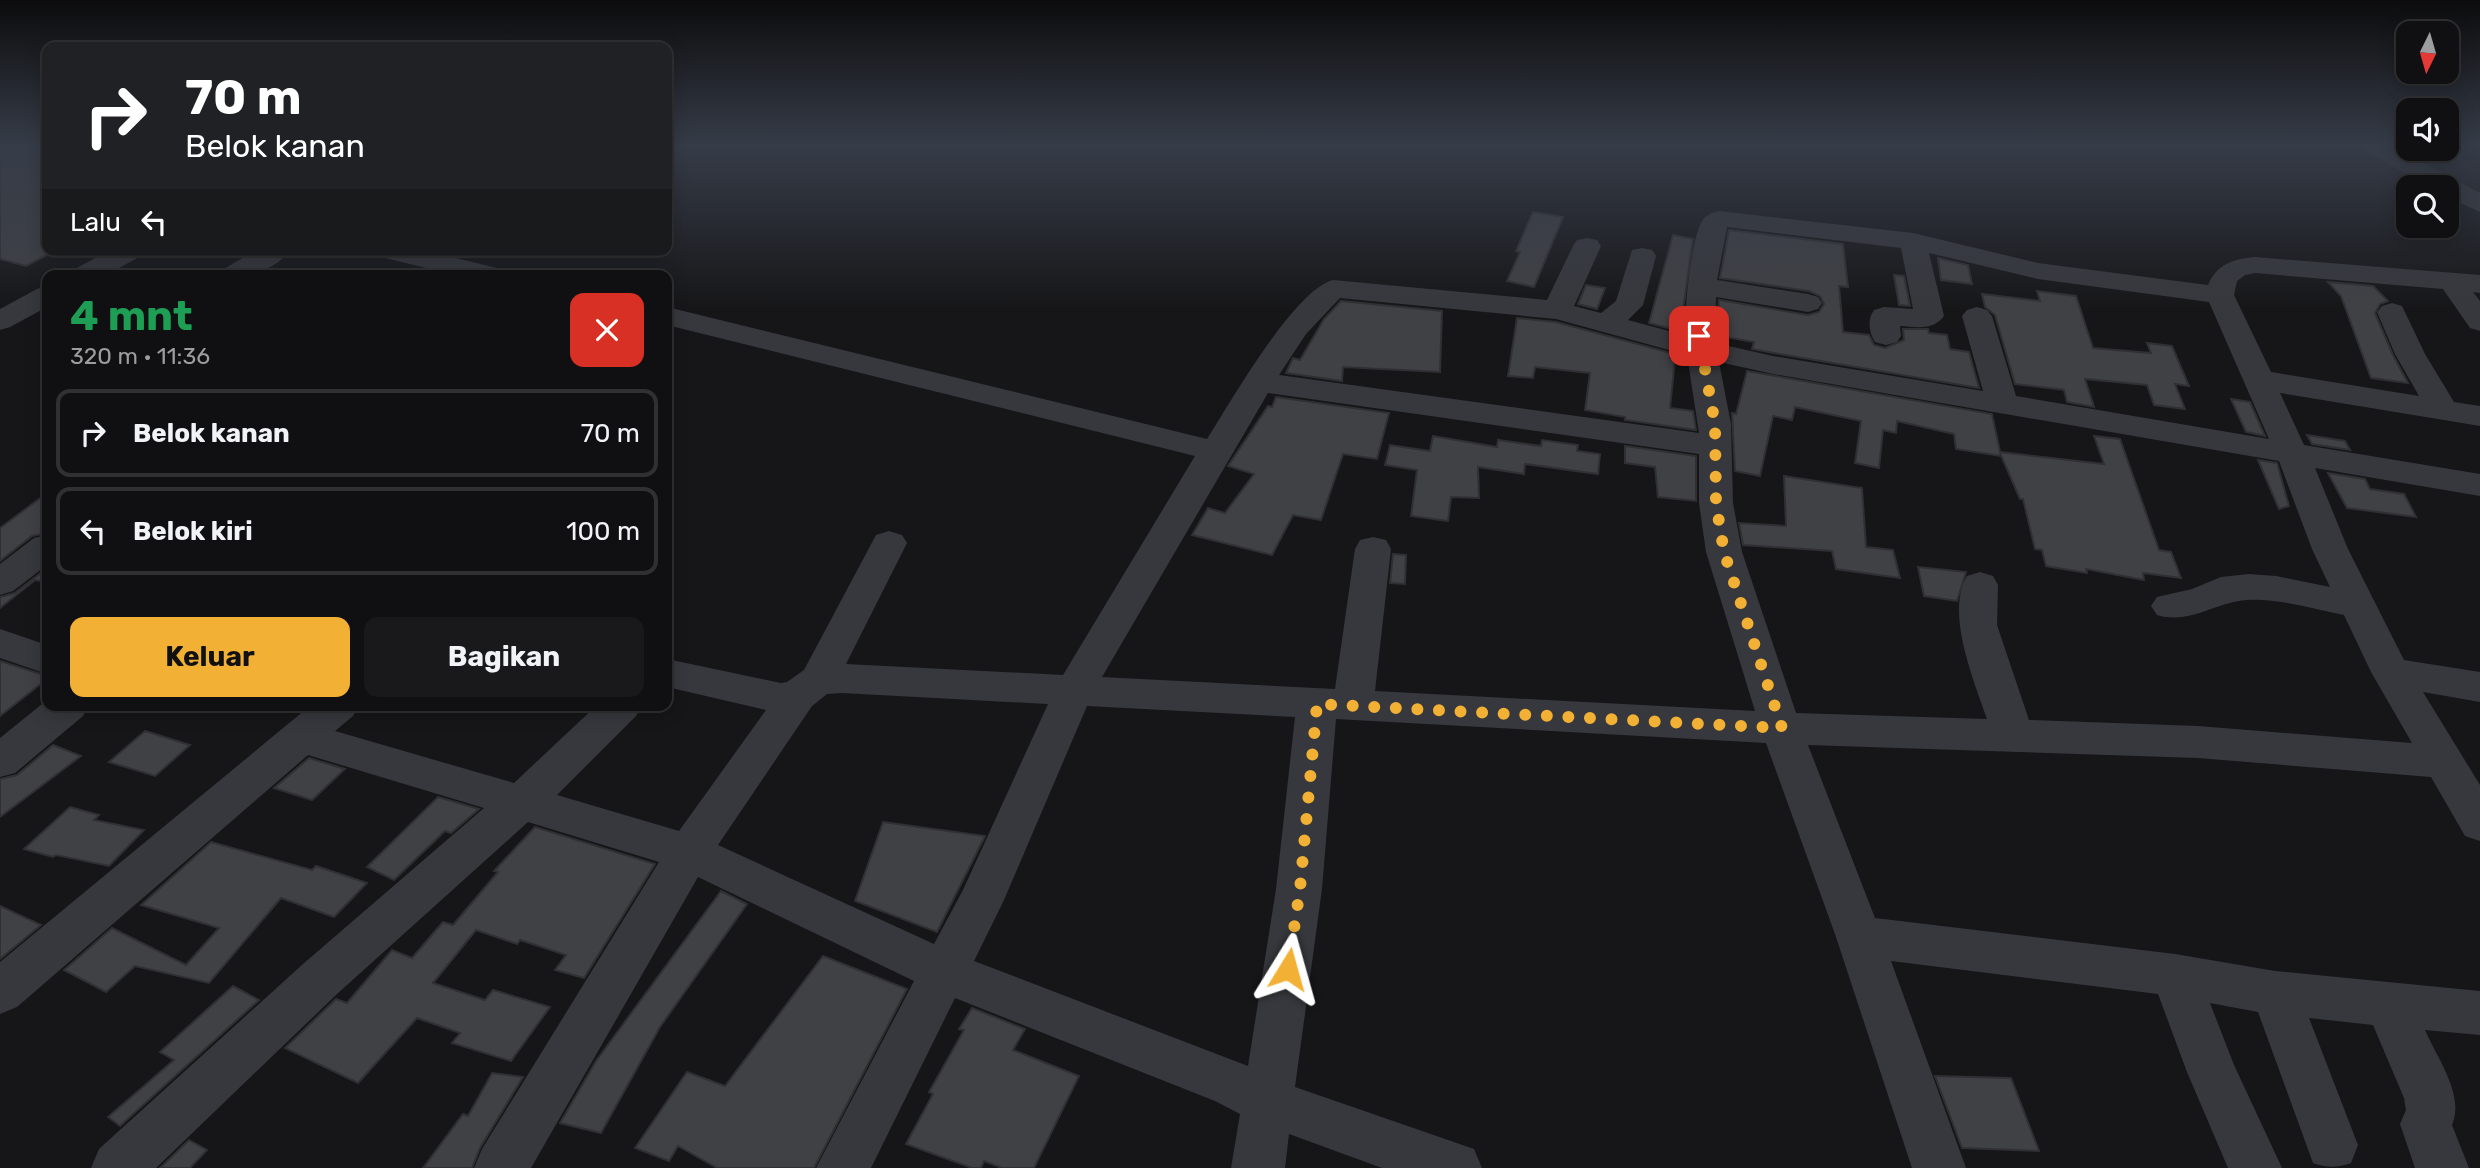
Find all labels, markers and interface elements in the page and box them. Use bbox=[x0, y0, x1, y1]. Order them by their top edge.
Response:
north arrow bbox=[2396, 21, 2459, 84]
map controls bbox=[2396, 21, 2459, 238]
text: 70 m bbox=[185, 68, 302, 126]
icon: right bbox=[70, 70, 161, 161]
button: sound bbox=[2396, 98, 2459, 161]
text: Belok kanan bbox=[185, 127, 365, 165]
button: search bbox=[2396, 175, 2459, 238]
icon: left bbox=[135, 203, 173, 241]
text: Lalu bbox=[70, 207, 121, 238]
text: 4 mnt bbox=[70, 291, 193, 341]
button: close bbox=[570, 293, 644, 367]
pin bbox=[1669, 306, 1729, 366]
icon: arrive bbox=[1680, 317, 1718, 355]
text: 320 m · 11:36 bbox=[70, 342, 210, 370]
icon: right bbox=[74, 414, 112, 452]
text: Belok kanan bbox=[133, 418, 290, 449]
text: 70 m bbox=[581, 418, 640, 449]
icon: left bbox=[74, 512, 112, 550]
text: Belok kiri bbox=[133, 516, 253, 547]
text: 100 m bbox=[566, 516, 640, 547]
button: Keluar bbox=[70, 617, 350, 697]
button: Bagikan bbox=[364, 617, 644, 697]
position arrow bbox=[1251, 932, 1325, 1006]

